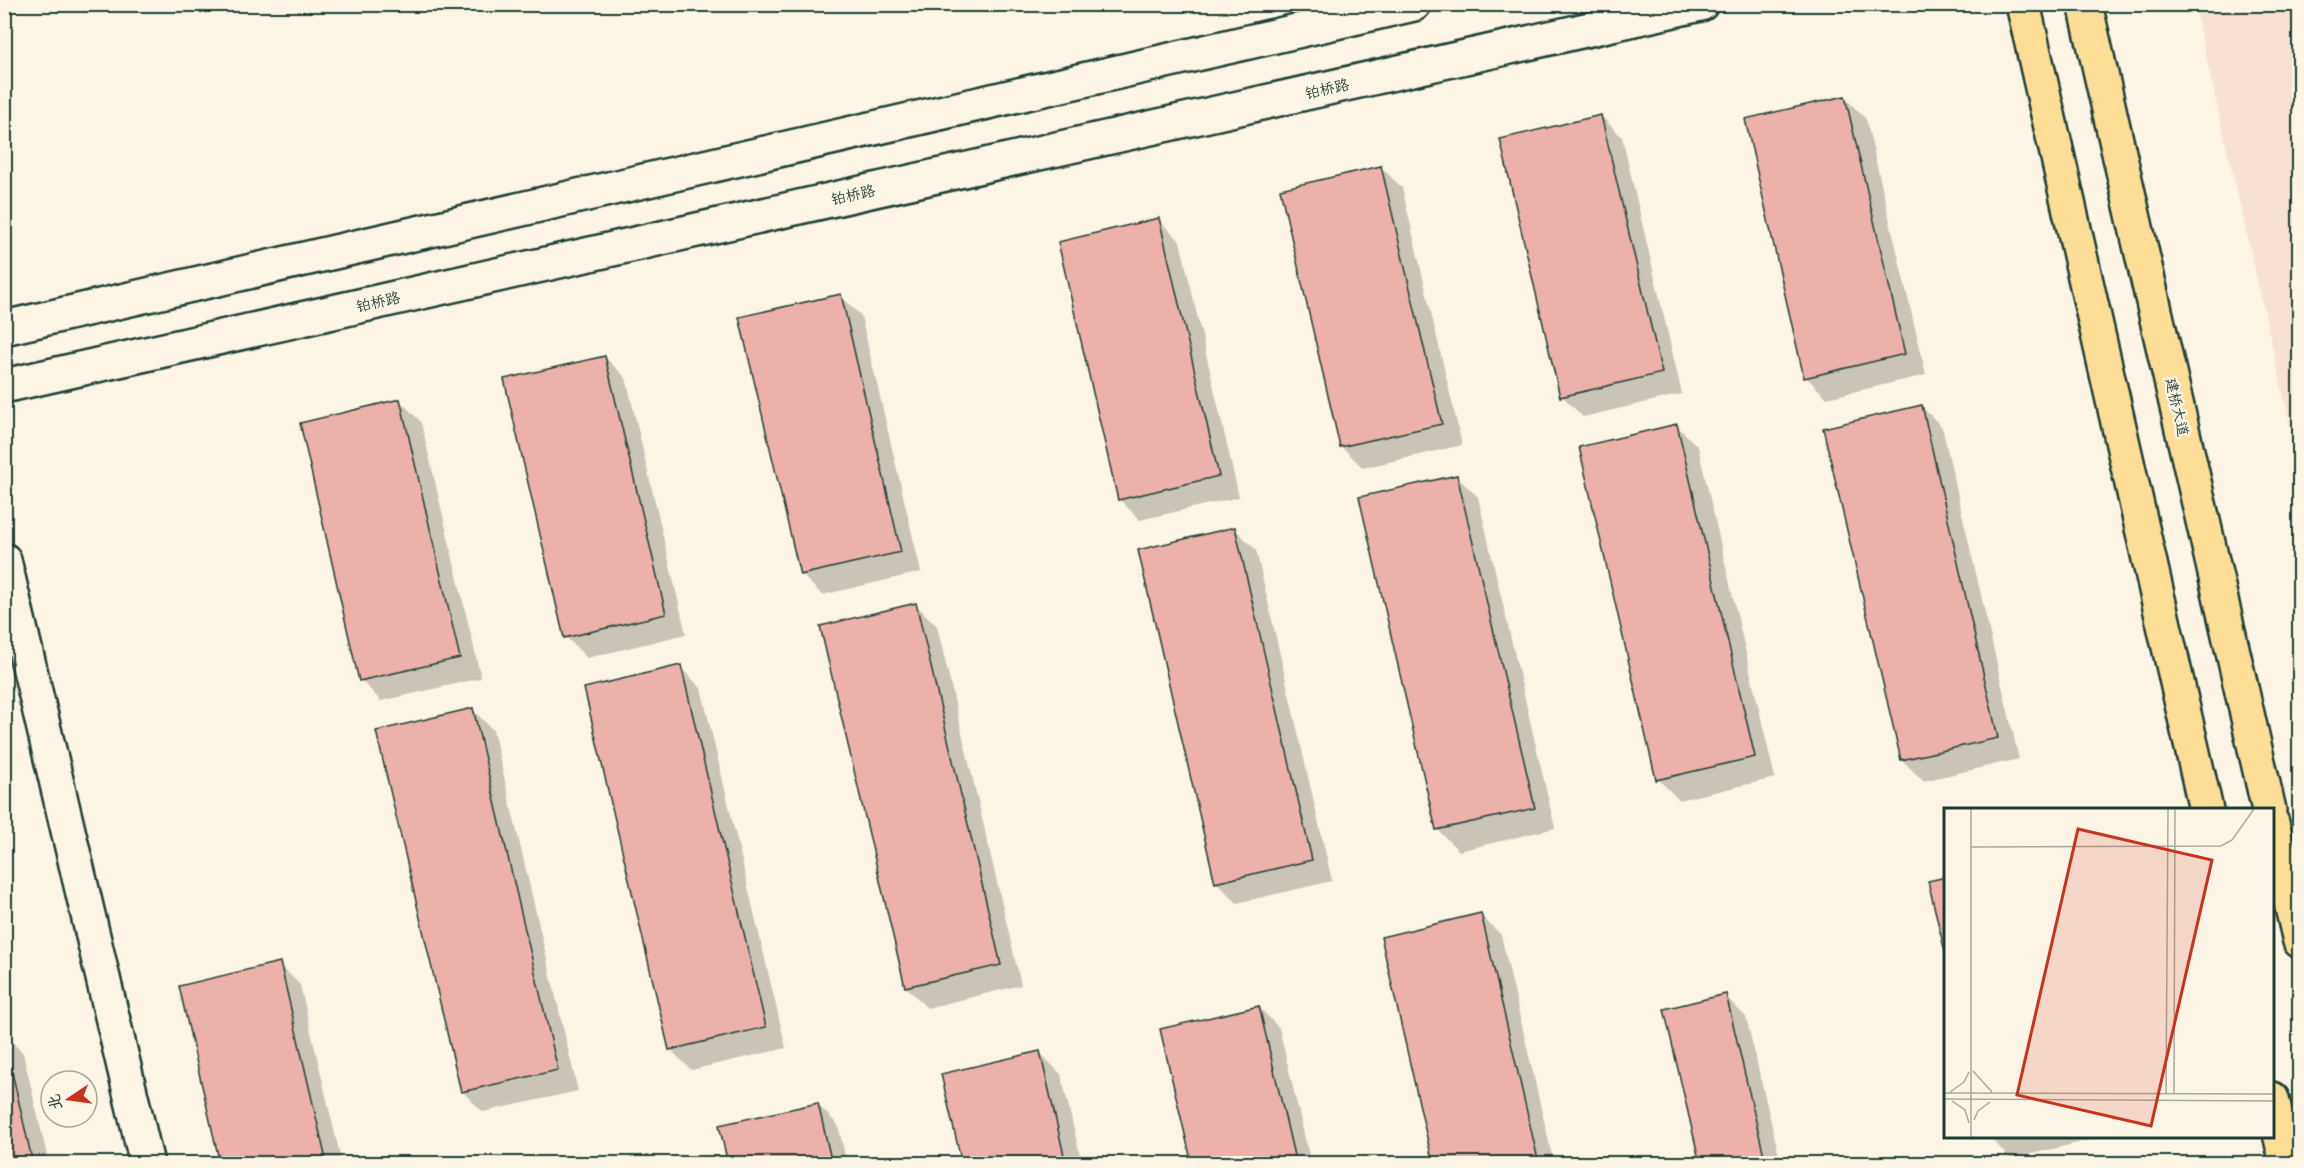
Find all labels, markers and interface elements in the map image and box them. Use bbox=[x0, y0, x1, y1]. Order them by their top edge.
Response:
street label: 铂桥路 bbox=[1302, 71, 1351, 104]
street label: 铂桥路 bbox=[828, 177, 877, 210]
street label: 铂桥路 bbox=[353, 284, 402, 317]
street label: 建桥大道 bbox=[2161, 375, 2196, 438]
inset map bbox=[1944, 808, 2274, 1138]
north arrow bbox=[39, 1069, 99, 1129]
text: 北 bbox=[40, 1092, 67, 1113]

